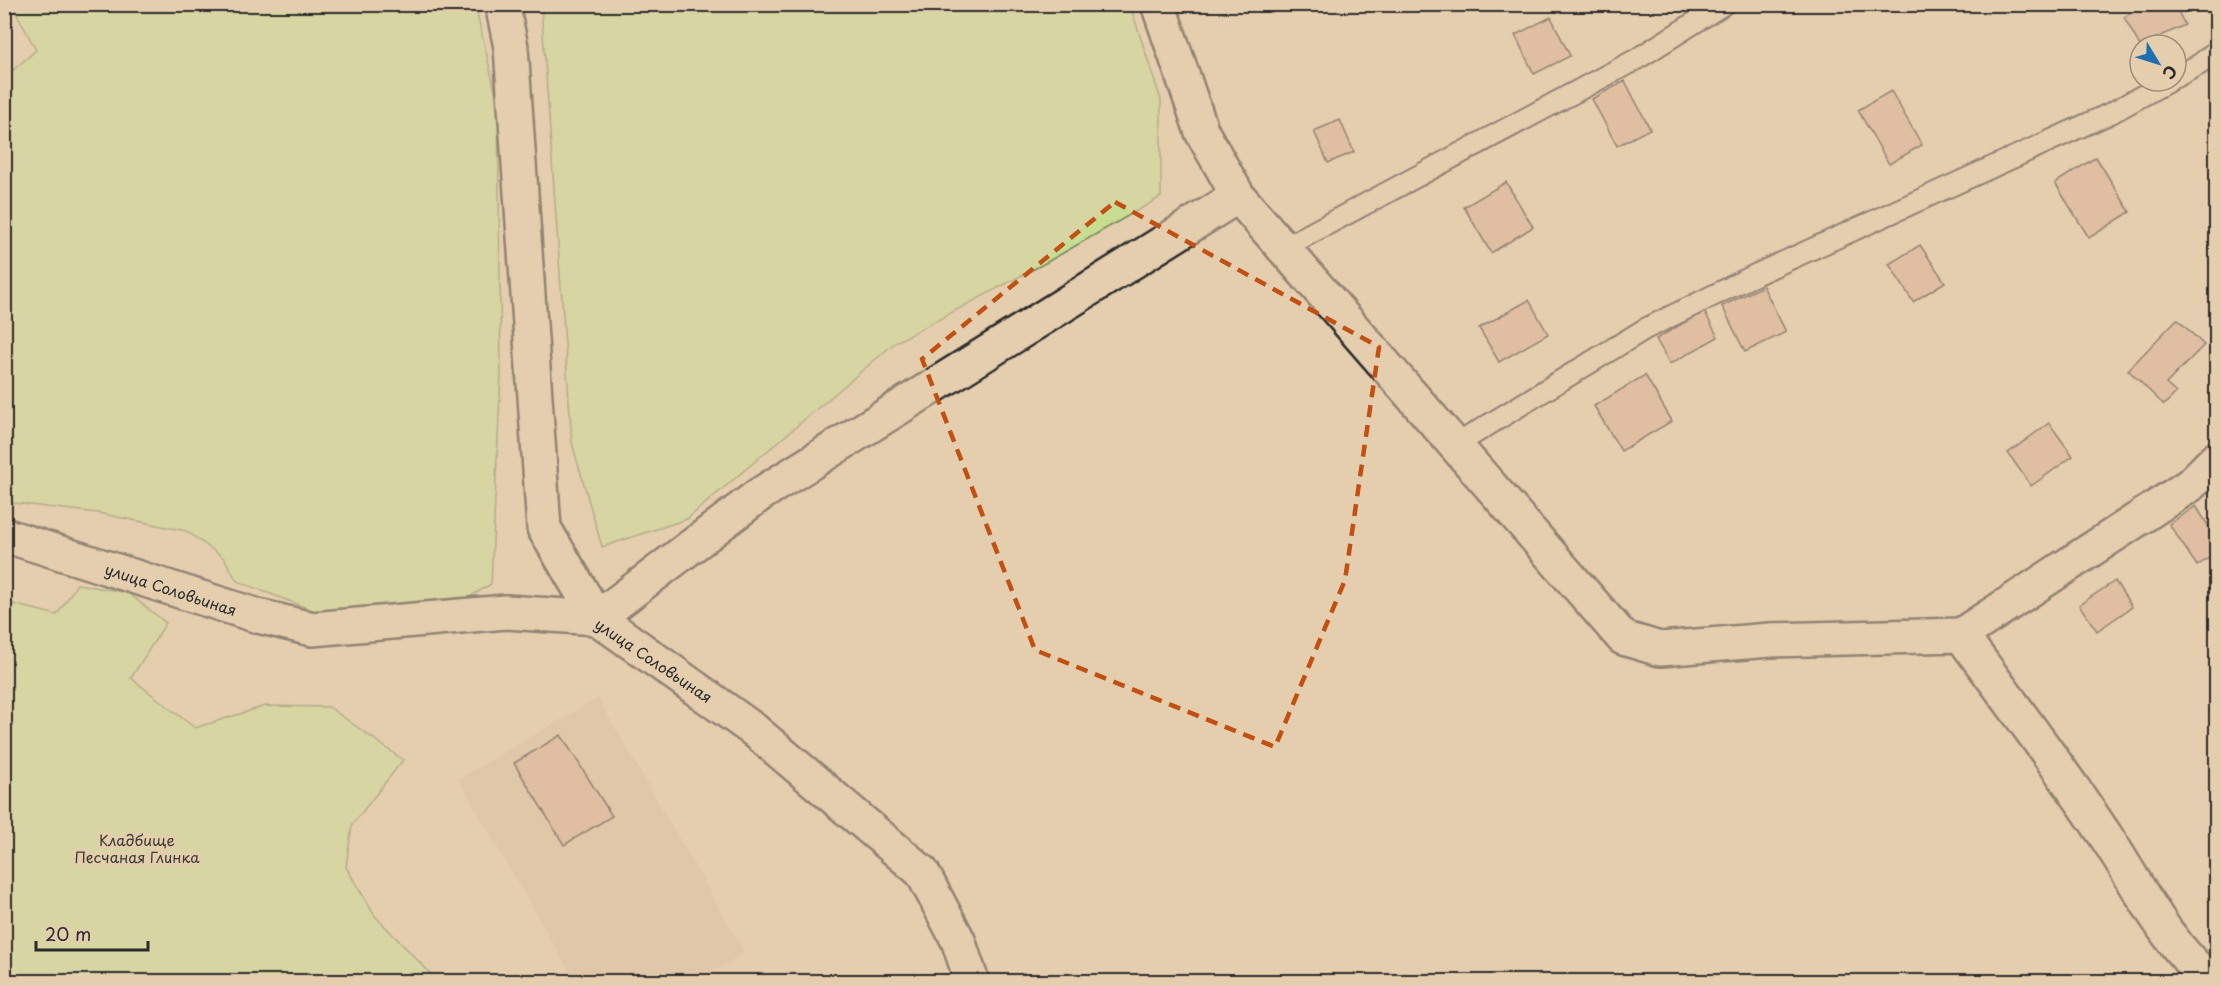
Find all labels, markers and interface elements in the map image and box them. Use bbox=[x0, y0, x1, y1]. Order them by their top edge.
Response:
north arrow bbox=[2128, 33, 2188, 93]
text: С bbox=[2157, 61, 2184, 85]
street label: улица Соловьиная bbox=[102, 557, 240, 621]
street label: улица Соловьиная bbox=[591, 612, 717, 708]
park label: Кладбище Песчаная Глинка bbox=[74, 828, 200, 868]
scale bar bbox=[36, 914, 148, 952]
text: 20 m bbox=[45, 920, 91, 947]

